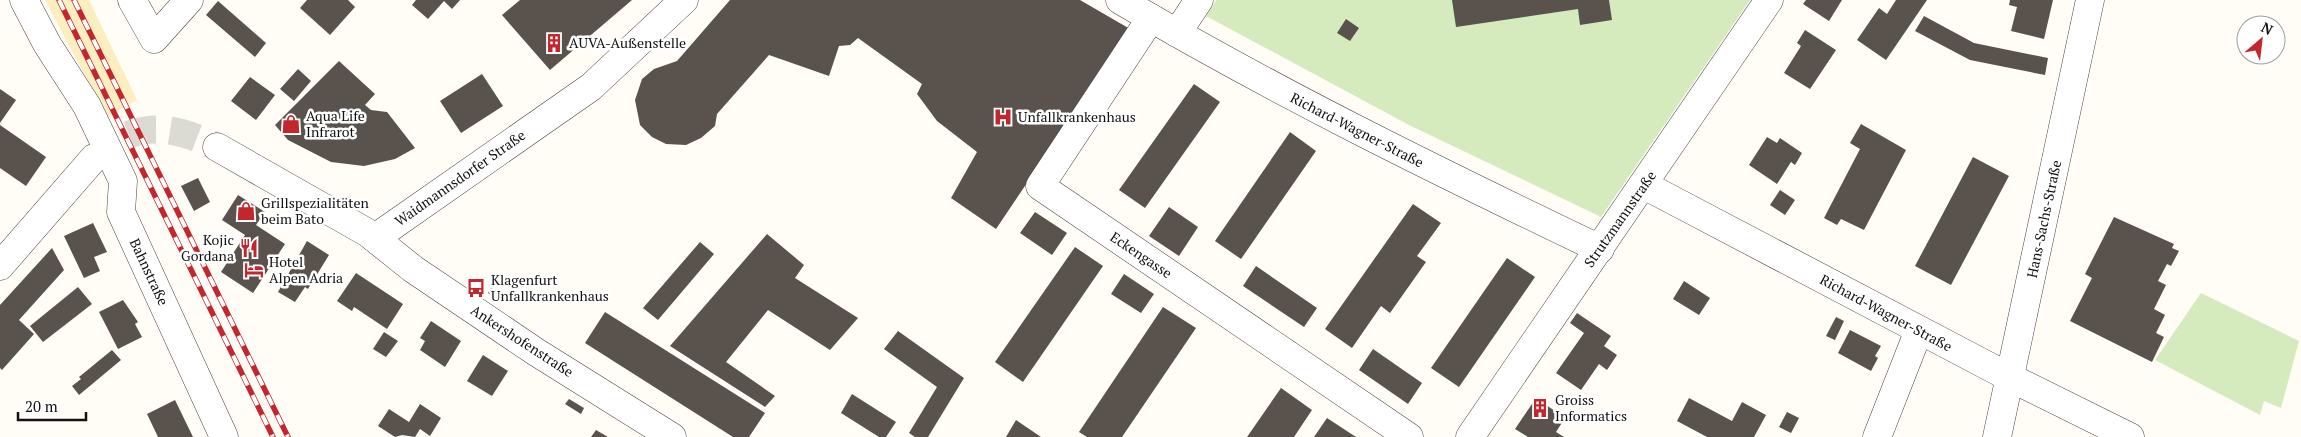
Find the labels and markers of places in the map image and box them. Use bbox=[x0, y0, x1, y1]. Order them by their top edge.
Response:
building icon: AUVA-Außenstelle bbox=[543, 32, 565, 54]
place label: AUVA-Außenstelle bbox=[569, 33, 686, 52]
place label: Aqua Life Infrarot bbox=[306, 106, 365, 141]
hospital icon: Unfallkrankenhaus bbox=[992, 106, 1014, 128]
place label: Unfallkrankenhaus bbox=[1018, 107, 1136, 126]
shop icon: Aqua Life Infrarot bbox=[280, 113, 302, 135]
place label: Grillspezialitäten beim Bato bbox=[261, 193, 370, 228]
shop icon: Grillspezialitäten beim Bato bbox=[235, 200, 257, 222]
place label: Kojic Gordana bbox=[181, 230, 234, 265]
restaurant icon: Kojic Gordana bbox=[238, 237, 260, 259]
place label: Hotel Alpen Adria bbox=[269, 252, 343, 287]
hotel icon: Hotel Alpen Adria bbox=[243, 259, 265, 281]
place label: Klagenfurt Unfallkrankenhaus bbox=[491, 270, 609, 305]
bus stop icon: Klagenfurt Unfallkrankenhaus bbox=[465, 277, 487, 299]
place label: Groiss Informatics bbox=[1555, 390, 1627, 425]
building icon: Groiss Informatics bbox=[1529, 397, 1551, 419]

